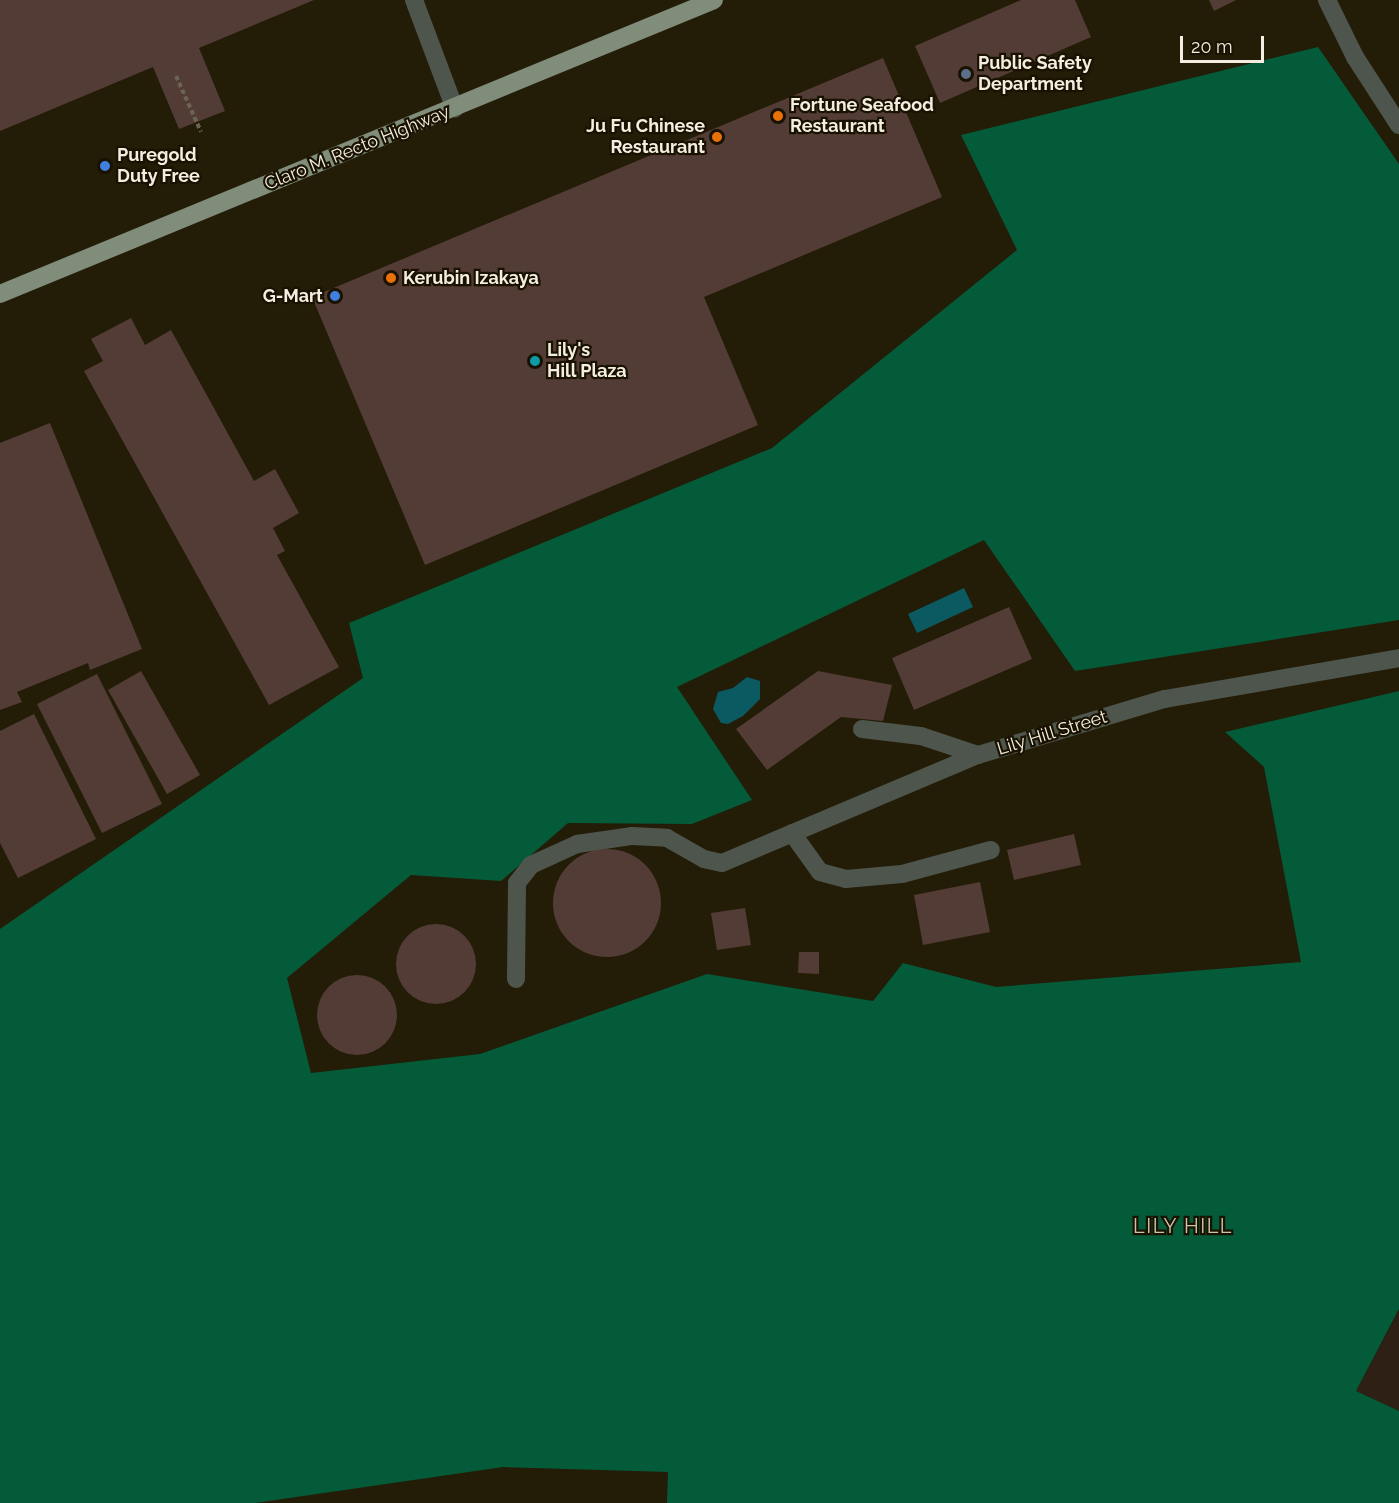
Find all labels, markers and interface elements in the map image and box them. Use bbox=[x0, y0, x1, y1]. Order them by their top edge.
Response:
scale bar bbox=[1183, 24, 1267, 62]
text: 20 m bbox=[1191, 36, 1233, 57]
place label: Public Safety Department bbox=[978, 53, 1092, 96]
marker: Public Safety Department bbox=[959, 67, 973, 81]
place label: Fortune Seafood Restaurant bbox=[790, 95, 934, 138]
street label: Claro M. Recto Highway bbox=[261, 101, 453, 195]
marker: Fortune Seafood Restaurant bbox=[771, 109, 785, 123]
place label: Ju Fu Chinese Restaurant bbox=[586, 116, 705, 158]
marker: Ju Fu Chinese Restaurant bbox=[710, 130, 724, 144]
place label: Puregold Duty Free bbox=[117, 145, 200, 188]
marker: Puregold Duty Free bbox=[98, 159, 112, 173]
place label: Kerubin Izakaya bbox=[403, 267, 539, 289]
marker: Kerubin Izakaya bbox=[384, 271, 398, 285]
place label: G-Mart bbox=[263, 285, 323, 307]
marker: G-Mart bbox=[328, 289, 342, 303]
place label: Lily's Hill Plaza bbox=[547, 340, 627, 382]
marker: Lily's Hill Plaza bbox=[528, 354, 542, 368]
street label: Lily Hill Street bbox=[994, 706, 1110, 760]
district label: LILY HILL bbox=[1133, 1214, 1233, 1238]

